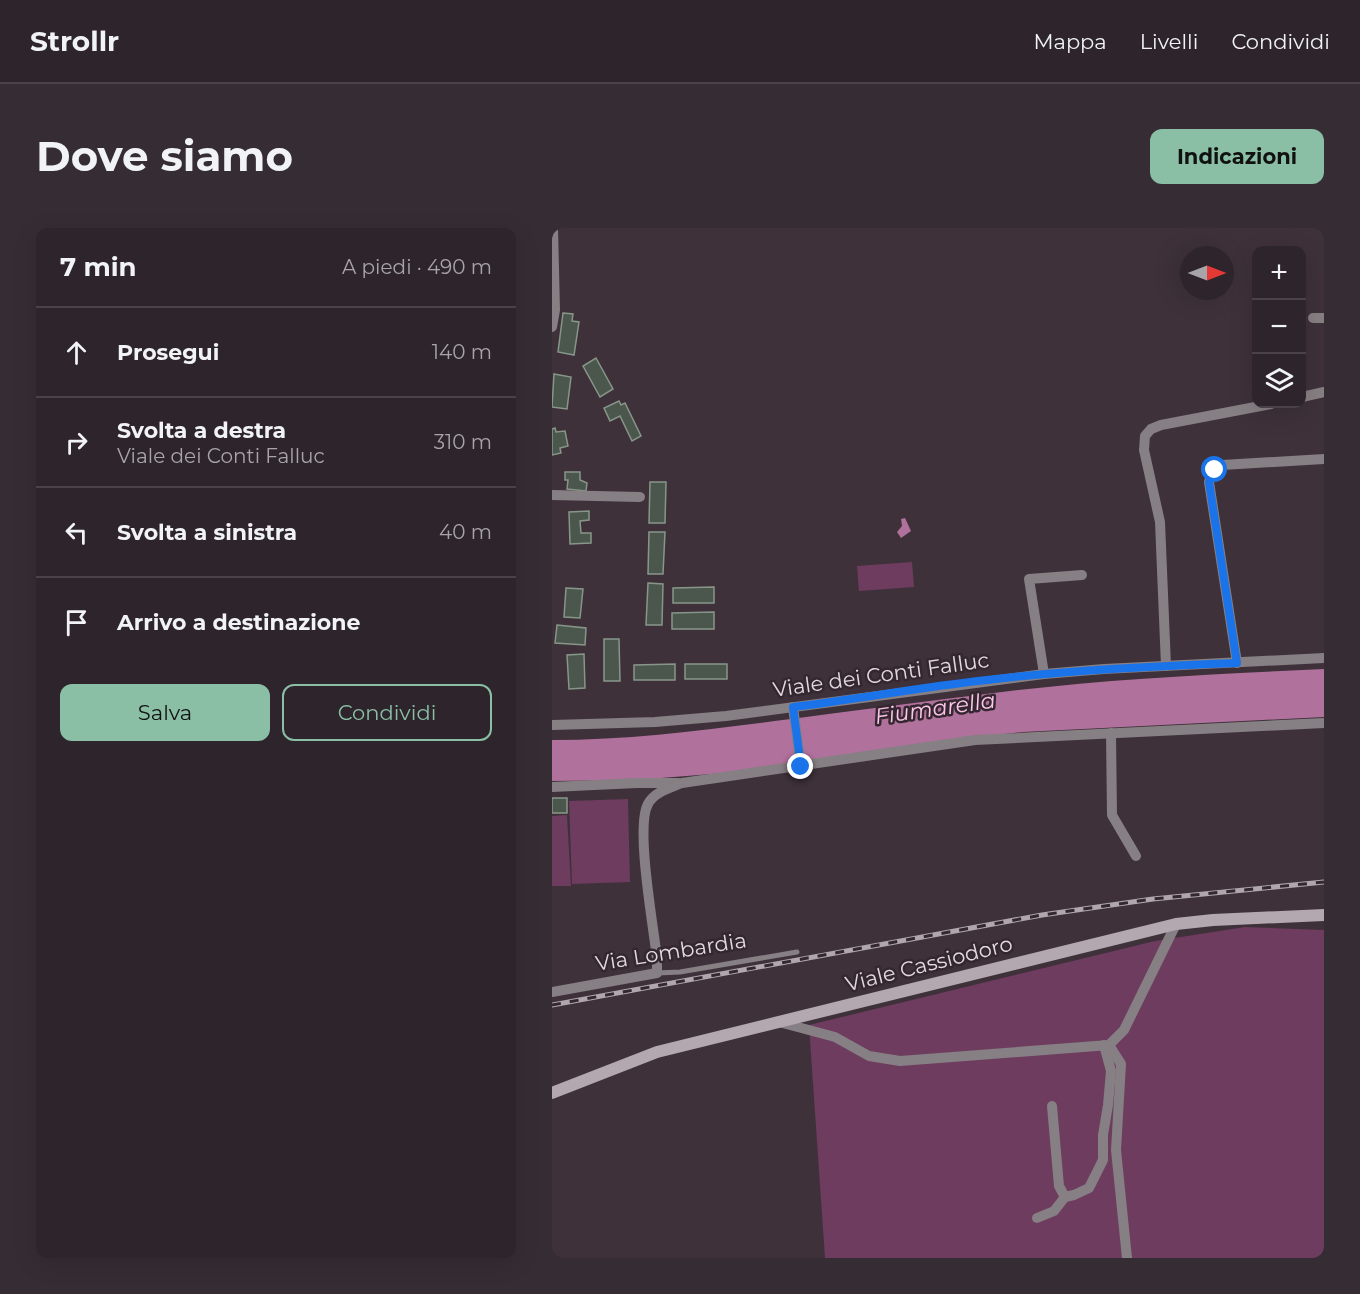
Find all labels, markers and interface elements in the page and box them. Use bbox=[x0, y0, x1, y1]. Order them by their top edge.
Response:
text: Strollr bbox=[30, 24, 119, 58]
text: Mappa bbox=[1033, 29, 1107, 54]
text: Livelli bbox=[1140, 29, 1198, 54]
text: Condividi bbox=[1231, 29, 1330, 54]
button: Indicazioni bbox=[1150, 129, 1324, 184]
text: Dove siamo bbox=[36, 130, 293, 182]
north arrow bbox=[1180, 246, 1234, 300]
map controls bbox=[1252, 246, 1306, 408]
button: + bbox=[1252, 246, 1306, 300]
text: 7 min bbox=[60, 251, 137, 283]
text: A piedi · 490 m bbox=[342, 255, 492, 279]
button: − bbox=[1252, 300, 1306, 354]
icon: ahead bbox=[60, 336, 93, 369]
text: Prosegui bbox=[117, 339, 219, 366]
text: 140 m bbox=[432, 340, 492, 364]
button: layers bbox=[1252, 354, 1306, 408]
text: Svolta a destra bbox=[117, 417, 286, 444]
icon: right bbox=[60, 426, 93, 459]
text: 310 m bbox=[434, 430, 492, 454]
text: Viale dei Conti Falluc bbox=[117, 444, 325, 468]
route start bbox=[1201, 456, 1227, 482]
icon: left bbox=[60, 516, 93, 549]
text: Svolta a sinistra bbox=[117, 519, 297, 546]
text: 40 m bbox=[439, 520, 492, 544]
icon: arrive bbox=[60, 606, 93, 639]
text: Arrivo a destinazione bbox=[117, 609, 360, 636]
street label: Viale dei Conti Falluc bbox=[771, 647, 991, 702]
button: Salva bbox=[60, 684, 270, 741]
button: Condividi bbox=[282, 684, 492, 741]
water label: Fiumarella bbox=[873, 687, 997, 730]
route end bbox=[787, 753, 813, 779]
street label: Via Lombardia bbox=[594, 927, 748, 976]
street label: Viale Cassiodoro bbox=[843, 931, 1015, 996]

